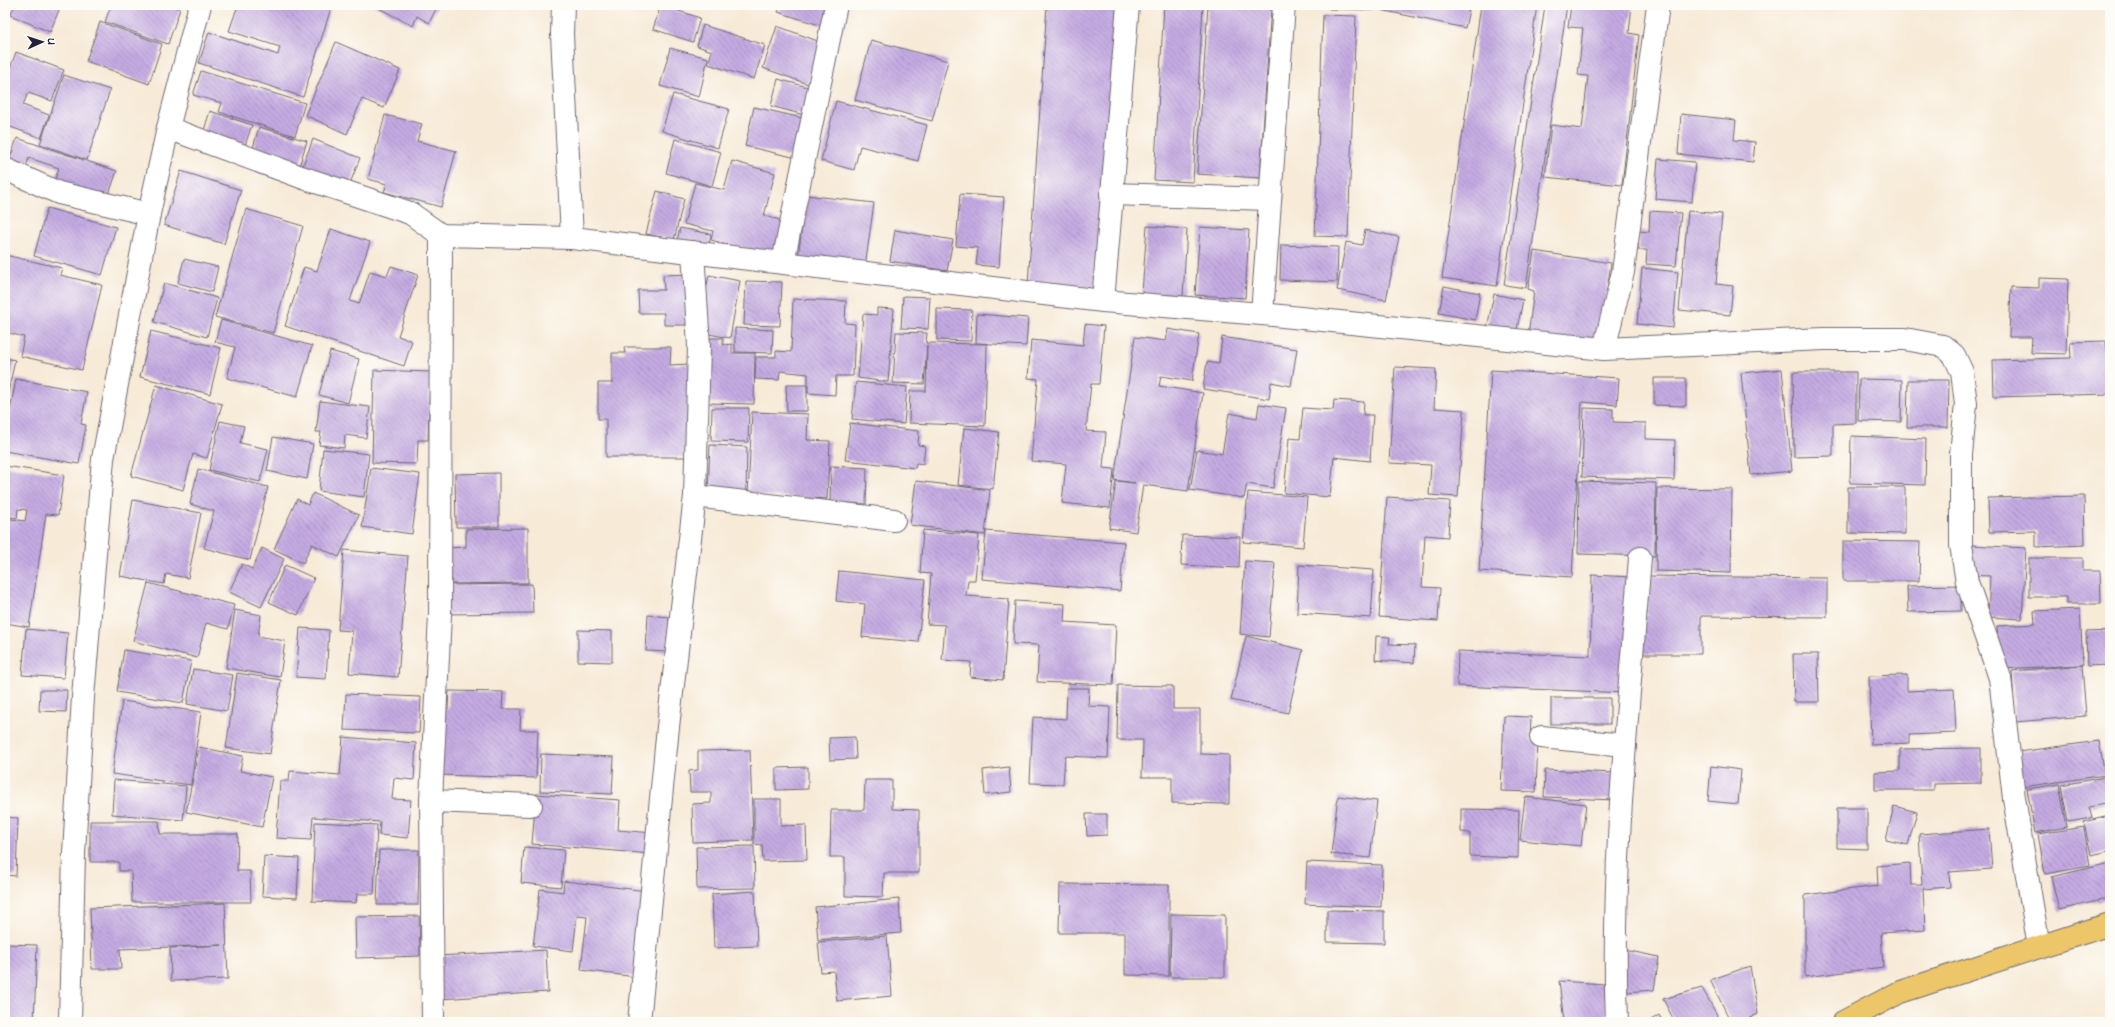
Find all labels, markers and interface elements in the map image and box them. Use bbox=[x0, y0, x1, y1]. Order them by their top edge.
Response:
north arrow bbox=[22, 22, 62, 62]
text: U bbox=[44, 37, 59, 45]

